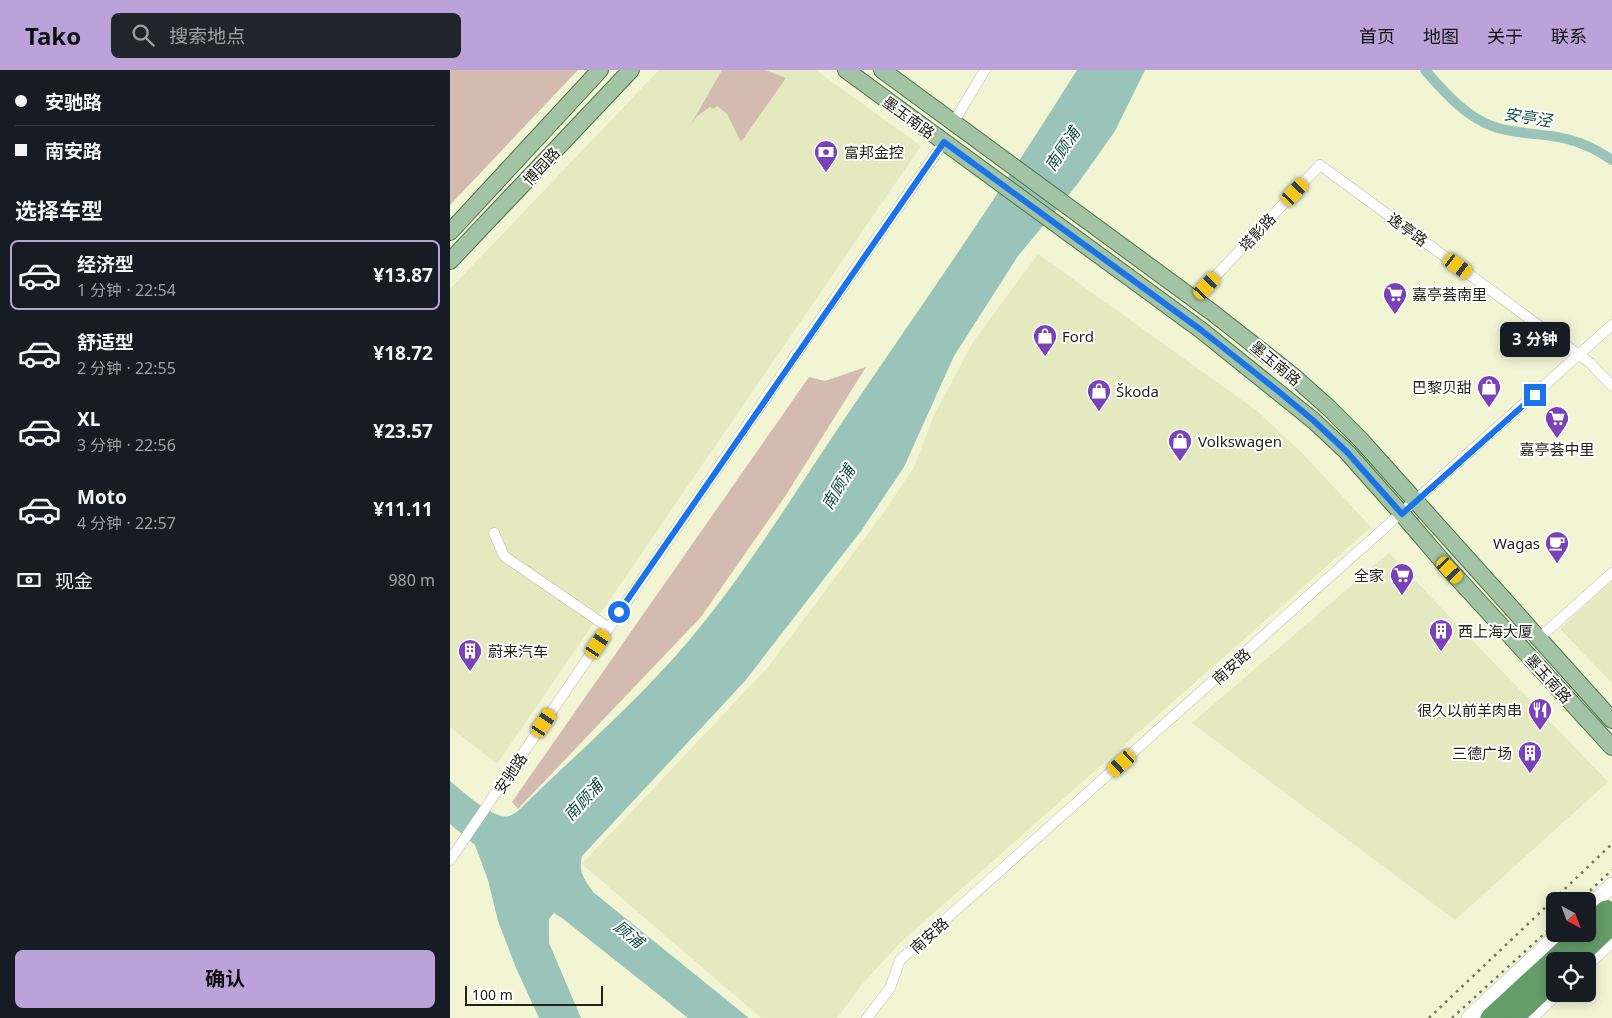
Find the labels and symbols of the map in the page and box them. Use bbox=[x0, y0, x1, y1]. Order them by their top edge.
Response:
street label: 墨玉南路 bbox=[879, 91, 939, 143]
water label: 安亭泾 bbox=[1503, 102, 1555, 132]
water label: 南顾浦 bbox=[1039, 120, 1086, 175]
bank icon: 富邦金控 bbox=[813, 139, 839, 173]
place label: 富邦金控 bbox=[844, 142, 904, 162]
street label: 博园路 bbox=[518, 143, 564, 189]
car bbox=[1279, 176, 1310, 208]
street label: 逸亭路 bbox=[1384, 208, 1432, 250]
street label: 塔影路 bbox=[1234, 209, 1280, 255]
car bbox=[1441, 251, 1474, 281]
car bbox=[1191, 270, 1222, 302]
supermarket icon: 嘉亭荟南里 bbox=[1382, 281, 1408, 315]
place label: 嘉亭荟南里 bbox=[1412, 284, 1487, 304]
callout: 3 分钟 bbox=[1500, 322, 1570, 358]
shop icon: Ford bbox=[1032, 323, 1058, 357]
place label: Ford bbox=[1062, 326, 1094, 346]
street label: 墨玉南路 bbox=[1247, 336, 1305, 390]
shop icon: 巴黎贝甜 bbox=[1476, 374, 1502, 408]
place label: 巴黎贝甜 bbox=[1412, 377, 1472, 397]
shop icon: Škoda bbox=[1086, 378, 1112, 412]
place label: Škoda bbox=[1116, 381, 1159, 401]
route end bbox=[1524, 384, 1546, 406]
supermarket icon: 嘉亭荟中里 bbox=[1544, 405, 1570, 439]
shop icon: Volkswagen bbox=[1167, 428, 1193, 462]
place label: Volkswagen bbox=[1198, 431, 1282, 451]
place label: 嘉亭荟中里 bbox=[1519, 439, 1595, 459]
water label: 南顾浦 bbox=[816, 458, 861, 513]
cafe icon: Wagas bbox=[1544, 530, 1570, 564]
place label: Wagas bbox=[1493, 533, 1540, 553]
car bbox=[1434, 554, 1465, 586]
supermarket icon: 全家 bbox=[1389, 562, 1415, 596]
place label: 全家 bbox=[1354, 565, 1384, 585]
route start bbox=[608, 601, 630, 623]
building icon: 西上海大厦 bbox=[1428, 618, 1454, 652]
place label: 西上海大厦 bbox=[1458, 621, 1533, 641]
car bbox=[583, 627, 612, 661]
building icon: 蔚来汽车 bbox=[457, 638, 483, 672]
place label: 蔚来汽车 bbox=[488, 641, 548, 661]
street label: 南安路 bbox=[1208, 644, 1254, 688]
street label: 墨玉南路 bbox=[1521, 649, 1577, 707]
restaurant icon: 很久以前羊肉串 bbox=[1527, 697, 1553, 731]
place label: 很久以前羊肉串 bbox=[1417, 700, 1522, 720]
car bbox=[529, 706, 558, 740]
building icon: 三德广场 bbox=[1517, 740, 1543, 774]
place label: 三德广场 bbox=[1452, 743, 1512, 763]
car bbox=[1105, 747, 1138, 779]
street label: 安驰路 bbox=[489, 749, 531, 797]
water label: 南顾浦 bbox=[559, 773, 609, 825]
north arrow bbox=[1546, 892, 1596, 942]
street label: 南安路 bbox=[906, 913, 952, 957]
water label: 顾浦 bbox=[610, 915, 651, 955]
scale bar bbox=[465, 983, 602, 1006]

